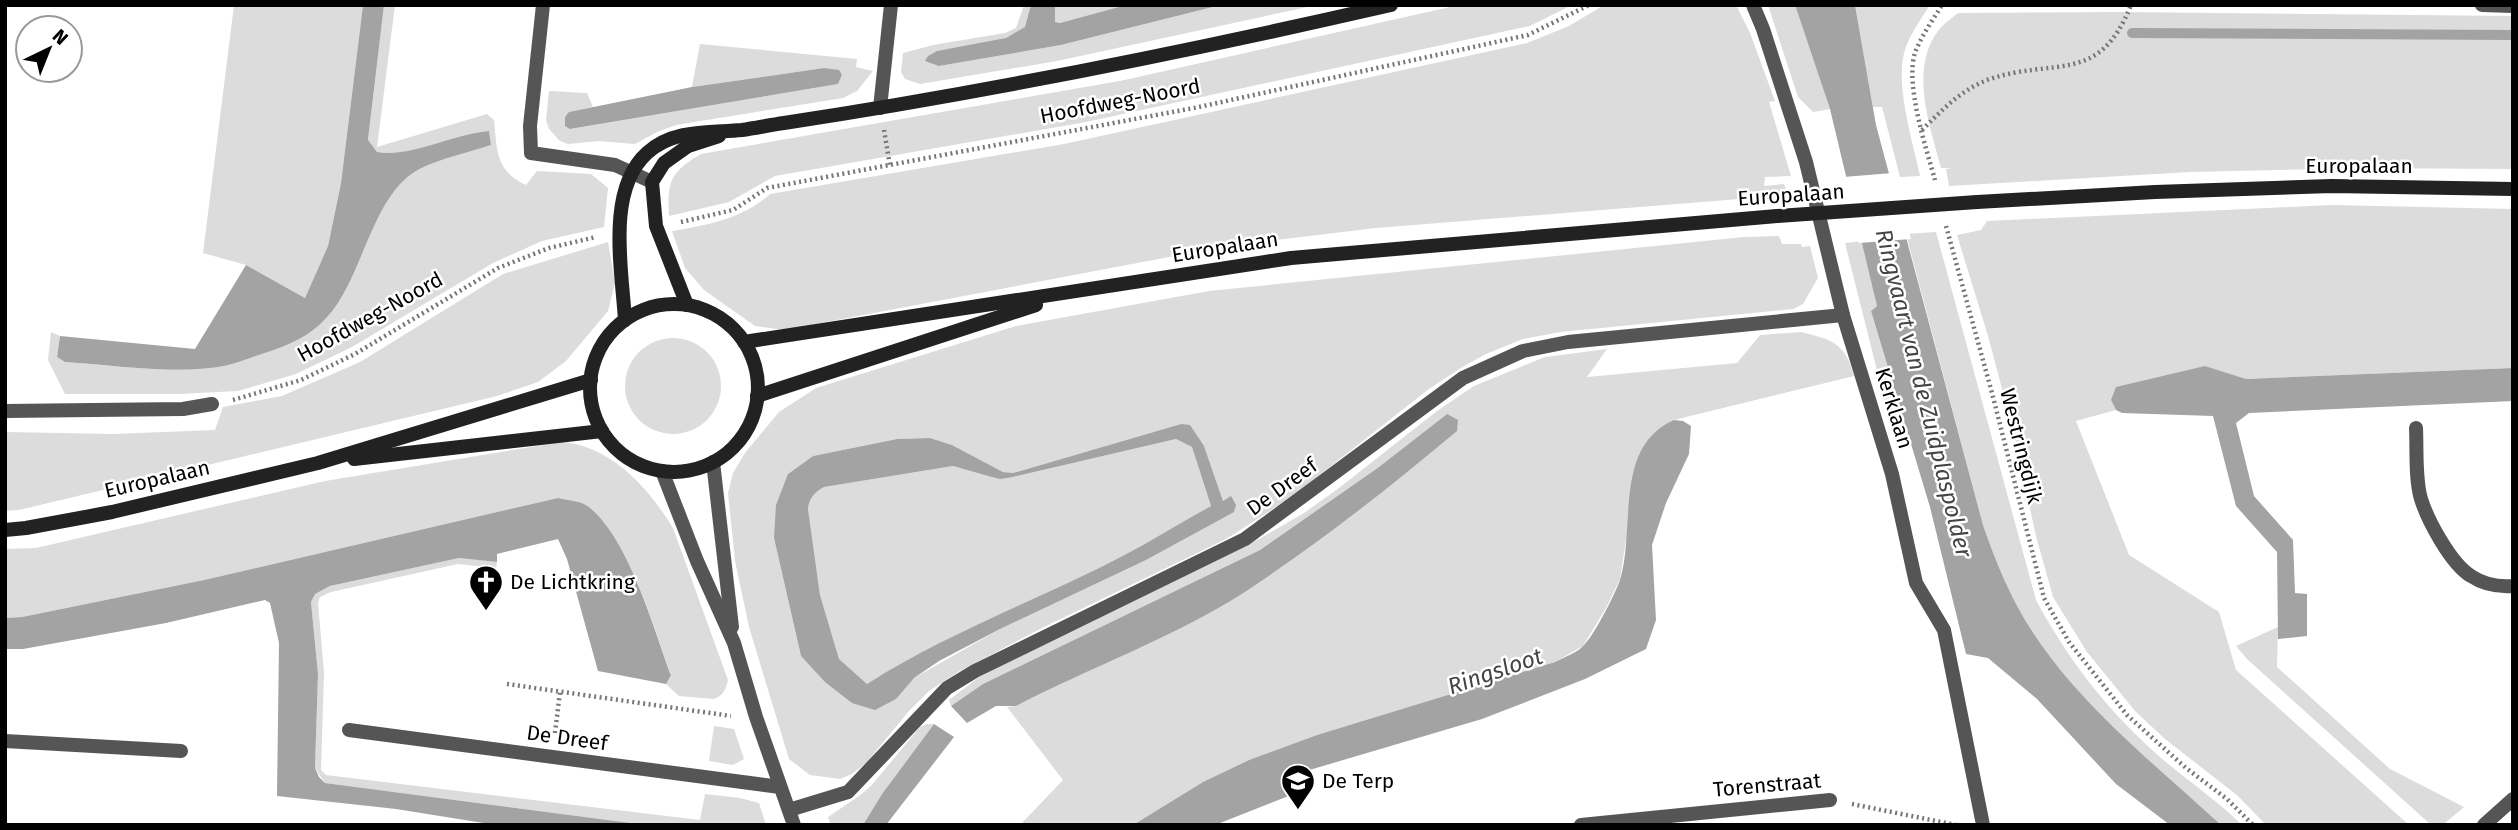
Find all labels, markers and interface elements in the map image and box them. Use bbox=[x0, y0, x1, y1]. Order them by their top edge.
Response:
north arrow bbox=[14, 14, 84, 84]
text: N bbox=[48, 24, 73, 50]
street label: Hoofdweg-Noord bbox=[1038, 73, 1202, 129]
street label: Europalaan bbox=[2305, 153, 2413, 179]
street label: Europalaan bbox=[1736, 178, 1846, 212]
street label: Europalaan bbox=[1170, 226, 1280, 268]
water label: Ringvaart van de Zuidplaspolder bbox=[1870, 226, 1979, 561]
street label: Hoofdweg-Noord bbox=[293, 266, 447, 368]
street label: Kerklaan bbox=[1869, 364, 1919, 452]
street label: Westringdijk bbox=[1994, 386, 2048, 507]
street label: De Dreef bbox=[1241, 451, 1324, 521]
street label: Europalaan bbox=[102, 454, 212, 504]
church icon: De Lichtkring bbox=[467, 563, 505, 612]
place label: De Lichtkring bbox=[510, 569, 635, 595]
water label: Ringsloot bbox=[1444, 641, 1547, 700]
street label: De Dreef bbox=[525, 719, 611, 757]
school or university icon: De Terp bbox=[1279, 762, 1317, 811]
street label: Torenstraat bbox=[1712, 767, 1822, 803]
place label: De Terp bbox=[1322, 768, 1394, 794]

